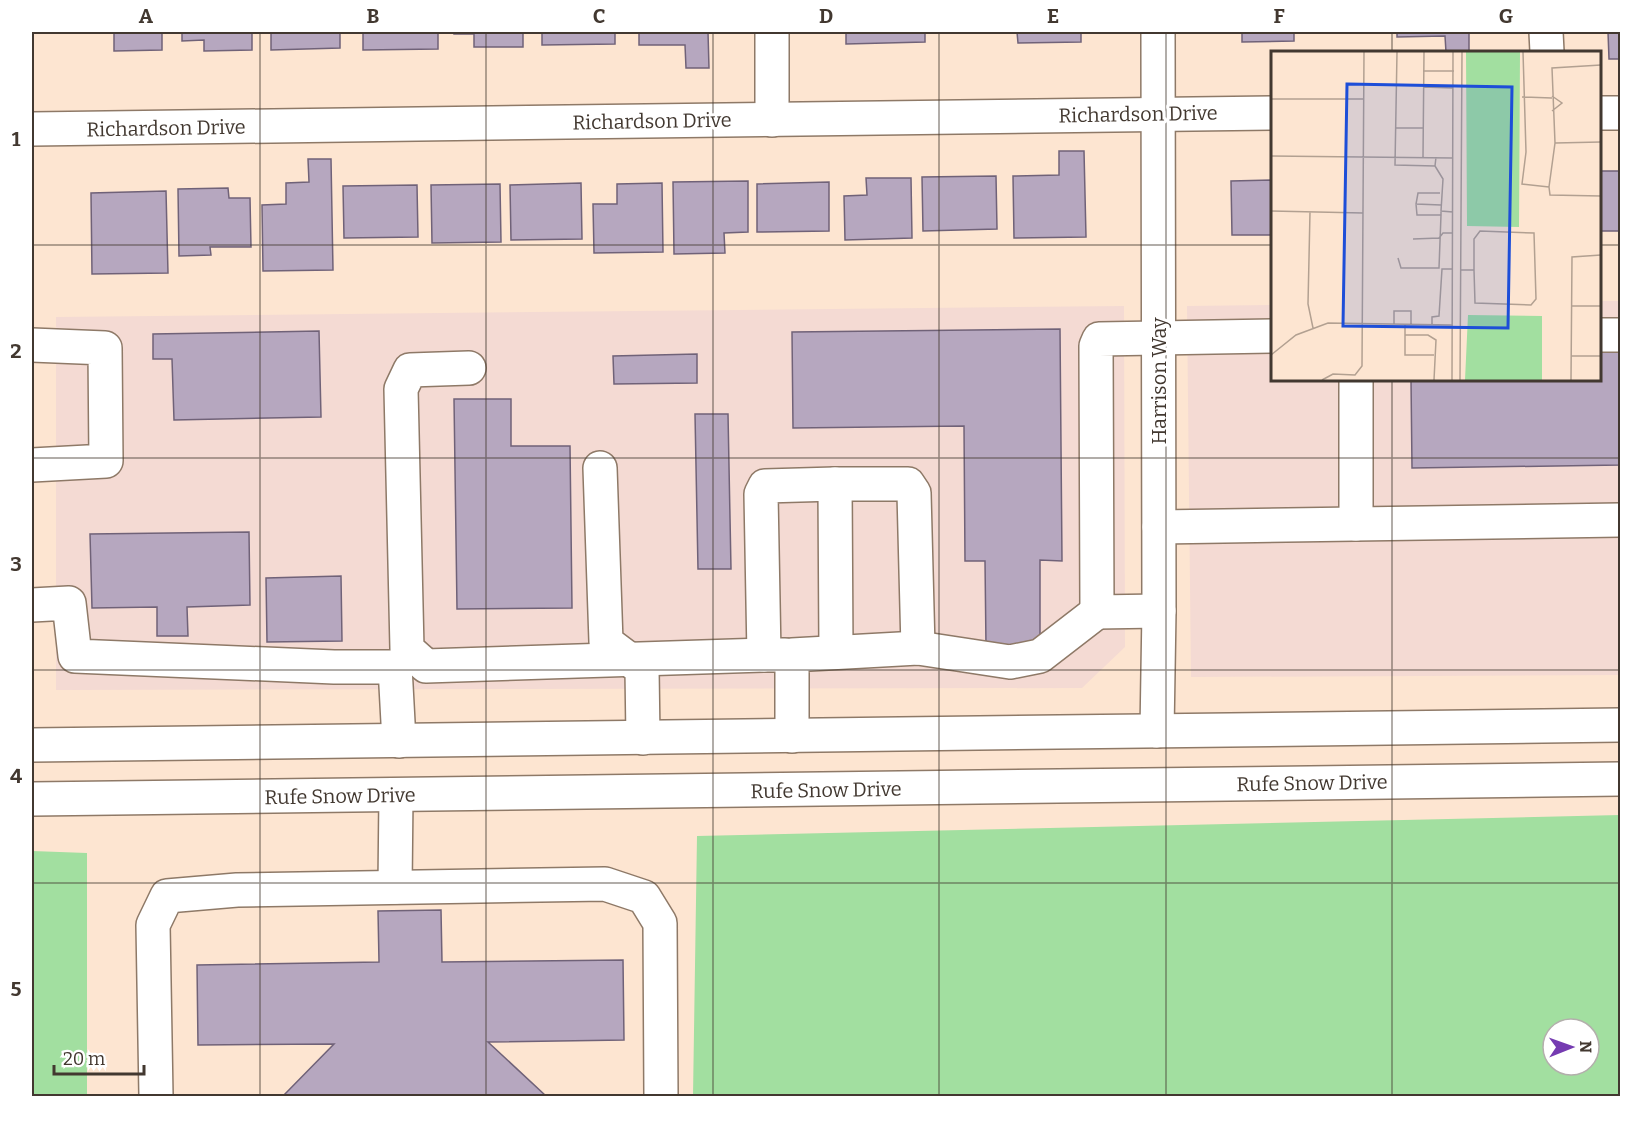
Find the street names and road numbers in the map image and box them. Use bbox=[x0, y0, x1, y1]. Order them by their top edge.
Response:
street label: Richardson Drive bbox=[1058, 101, 1218, 127]
street label: Richardson Drive bbox=[572, 108, 732, 134]
street label: Richardson Drive bbox=[86, 115, 246, 141]
street label: Harrison Way bbox=[1147, 317, 1171, 445]
street label: Rufe Snow Drive bbox=[1236, 770, 1388, 796]
street label: Rufe Snow Drive bbox=[750, 777, 902, 803]
street label: Rufe Snow Drive bbox=[264, 783, 416, 809]

